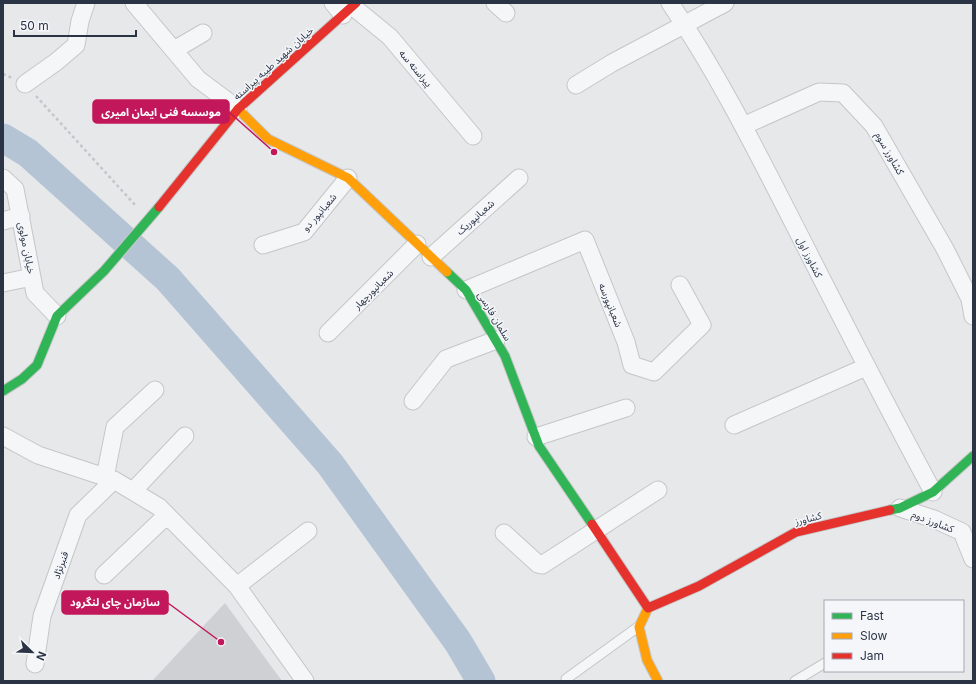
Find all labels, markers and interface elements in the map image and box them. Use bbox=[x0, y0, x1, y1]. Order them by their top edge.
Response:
scale bar bbox=[14, 12, 136, 38]
text: 50 m bbox=[20, 18, 49, 33]
street label: خیابان شهید طیبه پیراسته bbox=[231, 24, 316, 103]
street label: پیراسته سه bbox=[396, 47, 435, 90]
callout: موسسه فنی ایمان امیری bbox=[93, 100, 229, 123]
text: موسسه فنی ایمان امیری bbox=[101, 105, 221, 119]
street label: کشاورز سوم bbox=[870, 129, 908, 179]
street label: شعبانپور دو bbox=[299, 190, 340, 234]
street label: شعبانپوریک bbox=[454, 197, 497, 238]
street label: خیابان مولوی bbox=[15, 221, 38, 275]
street label: کشاورز اول bbox=[794, 235, 826, 281]
street label: شعبانپورچهار bbox=[350, 266, 396, 313]
street label: شعبانپورسه bbox=[596, 281, 625, 329]
street label: سلمان فارسی bbox=[475, 289, 514, 343]
street label: کشاورز دوم bbox=[909, 507, 957, 538]
street label: کشاورز bbox=[792, 509, 824, 528]
street label: قنبرنژاد bbox=[49, 549, 72, 581]
callout: سازمان چای لنگرود bbox=[62, 591, 168, 614]
text: سازمان چای لنگرود bbox=[70, 595, 160, 610]
legend bbox=[824, 600, 964, 672]
text: Fast bbox=[860, 608, 884, 623]
text: Slow bbox=[860, 628, 888, 643]
north arrow bbox=[12, 632, 52, 672]
text: Jam bbox=[860, 648, 884, 663]
text: N bbox=[33, 649, 49, 663]

